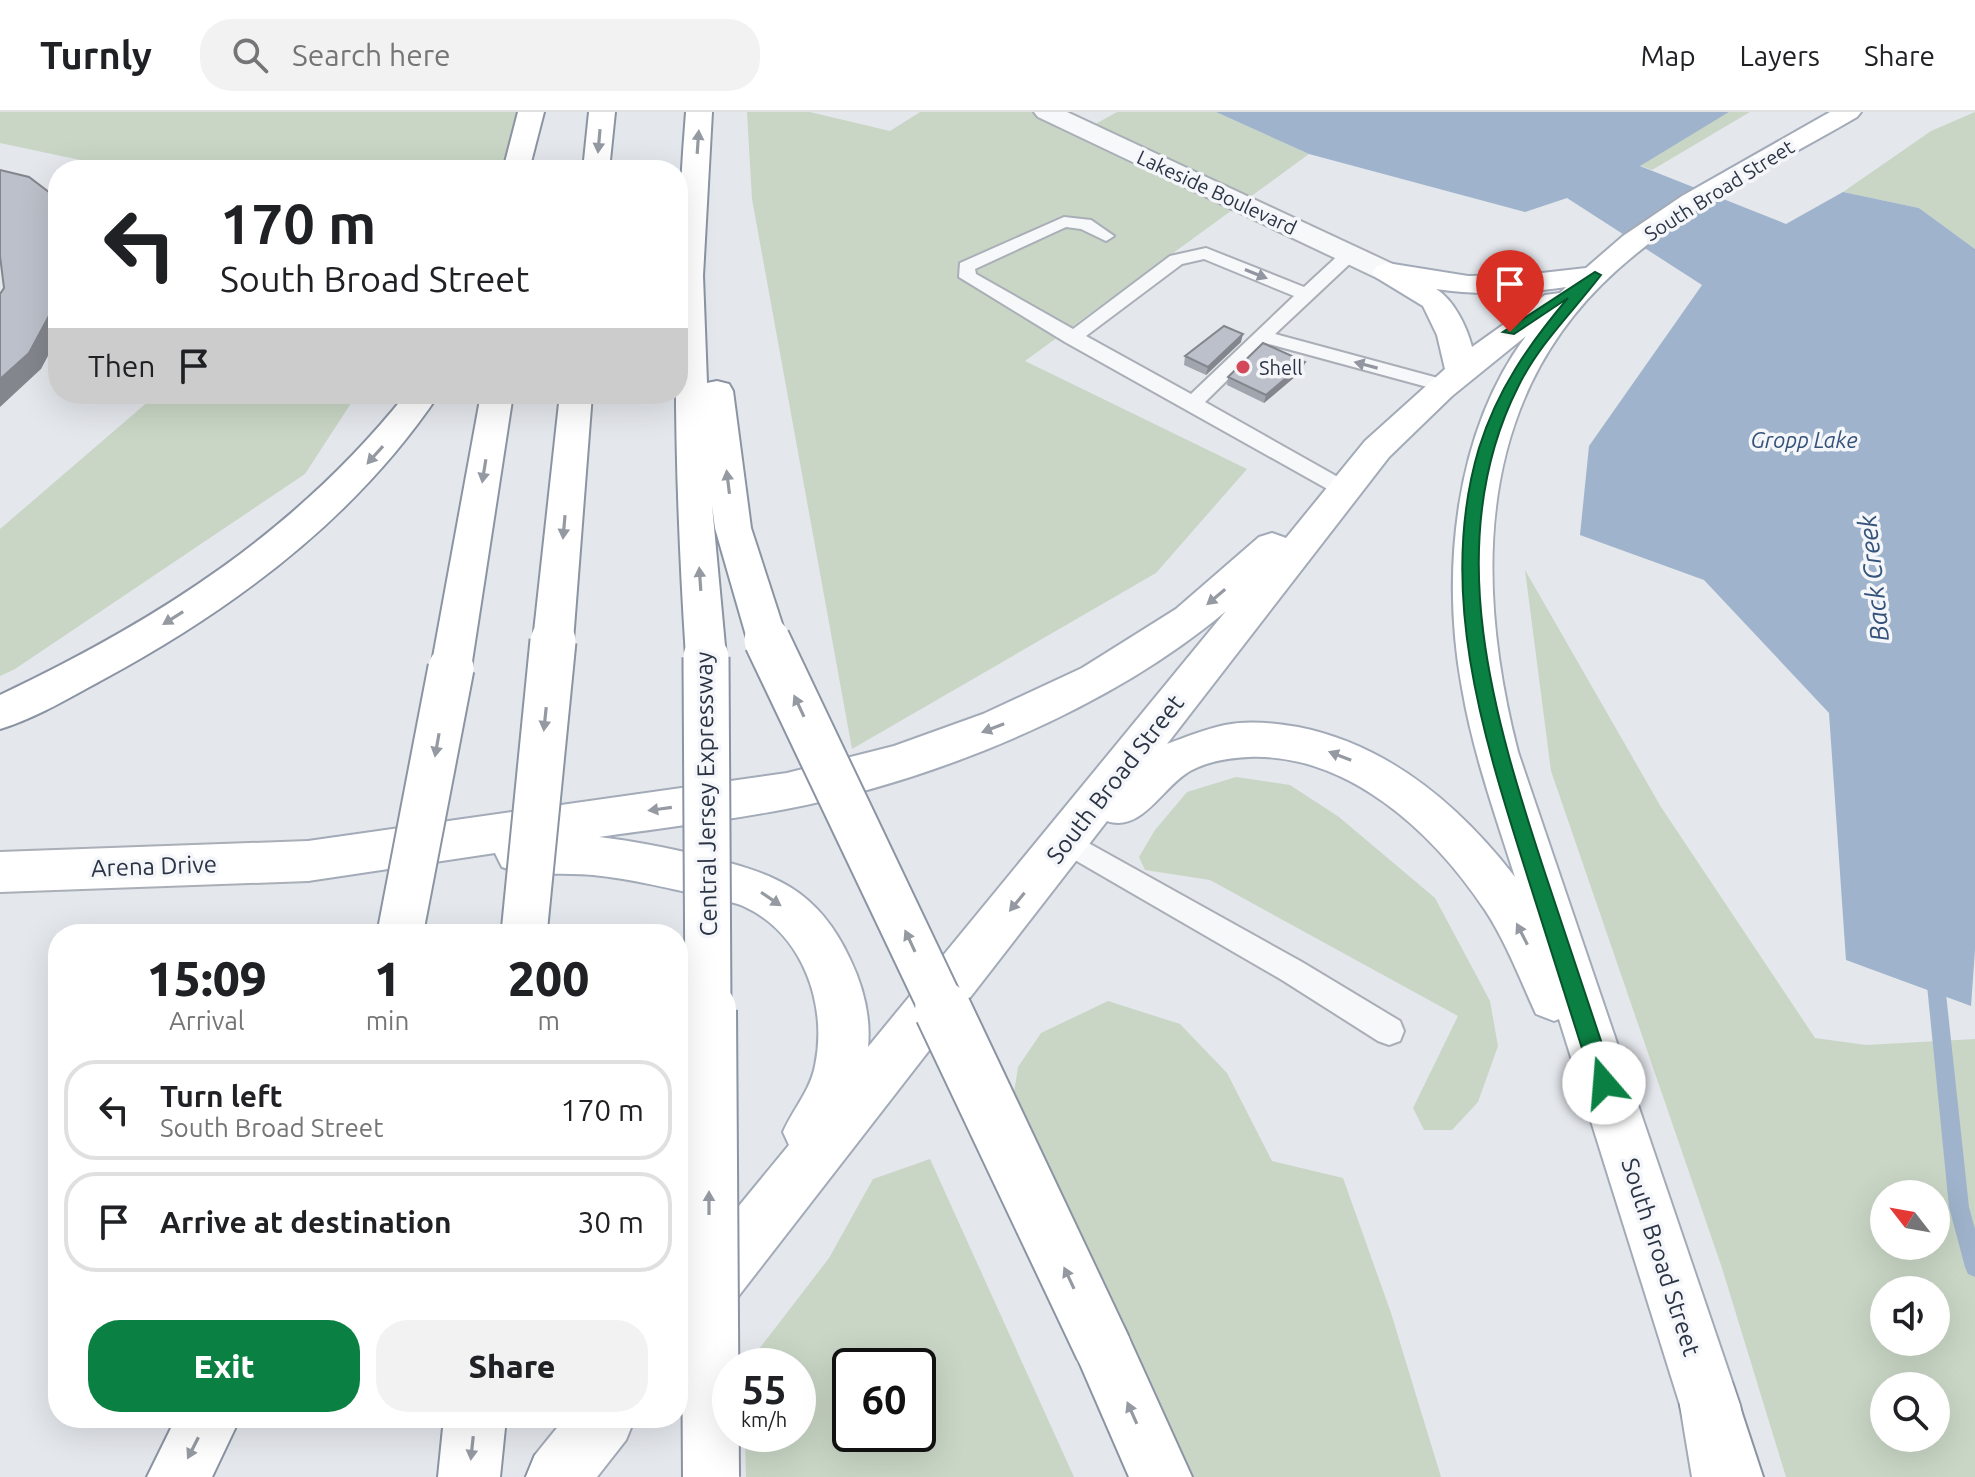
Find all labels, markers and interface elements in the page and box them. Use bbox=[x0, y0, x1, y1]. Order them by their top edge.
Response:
search box bbox=[200, 19, 760, 91]
icon: search bbox=[228, 33, 272, 77]
text: Turnly bbox=[40, 34, 152, 76]
text: Search here bbox=[292, 38, 451, 72]
text: Map bbox=[1640, 40, 1696, 71]
text: Layers bbox=[1740, 40, 1820, 71]
text: Share bbox=[1864, 40, 1935, 71]
one-way arrow bbox=[592, 129, 605, 154]
one-way arrow bbox=[692, 129, 705, 154]
street label: South Broad Street bbox=[1640, 135, 1798, 245]
street label: Lakeside Boulevard bbox=[1134, 145, 1300, 239]
icon: left bbox=[88, 192, 192, 296]
text: 170 m bbox=[220, 192, 376, 255]
pin bbox=[1476, 250, 1544, 332]
text: South Broad Street bbox=[220, 258, 529, 299]
icon: arrive bbox=[1488, 262, 1532, 306]
one-way arrow bbox=[1244, 268, 1268, 281]
icon: arrive bbox=[172, 344, 216, 388]
text: Then bbox=[88, 349, 156, 383]
place label: Shell bbox=[1259, 356, 1302, 379]
marker: Shell bbox=[1234, 358, 1252, 376]
one-way arrow bbox=[1354, 358, 1379, 370]
water label: Gropp Lake bbox=[1750, 427, 1858, 452]
one-way arrow bbox=[366, 445, 384, 464]
one-way arrow bbox=[477, 459, 490, 484]
one-way arrow bbox=[721, 469, 734, 494]
water label: Back Creek bbox=[1852, 512, 1894, 643]
one-way arrow bbox=[557, 515, 570, 540]
one-way arrow bbox=[693, 566, 706, 591]
one-way arrow bbox=[1207, 588, 1227, 605]
one-way arrow bbox=[163, 610, 184, 625]
street label: Central Jersey Expressway bbox=[690, 651, 722, 937]
street label: South Broad Street bbox=[1041, 689, 1189, 869]
one-way arrow bbox=[792, 695, 806, 718]
one-way arrow bbox=[539, 707, 552, 732]
one-way arrow bbox=[981, 722, 1005, 735]
one-way arrow bbox=[431, 733, 443, 758]
one-way arrow bbox=[1328, 749, 1352, 762]
one-way arrow bbox=[647, 803, 672, 816]
street label: Arena Drive bbox=[90, 850, 218, 882]
one-way arrow bbox=[760, 891, 781, 906]
one-way arrow bbox=[1009, 892, 1026, 912]
one-way arrow bbox=[1515, 923, 1528, 946]
one-way arrow bbox=[903, 930, 917, 953]
text: 15:09 bbox=[147, 951, 267, 1005]
text: 1 bbox=[374, 951, 401, 1005]
text: 200 bbox=[508, 951, 589, 1005]
text: Arrival bbox=[169, 1006, 245, 1035]
text: min bbox=[366, 1006, 409, 1035]
text: m bbox=[537, 1006, 560, 1035]
position arrow bbox=[1562, 1041, 1646, 1125]
text: Turn left bbox=[160, 1079, 282, 1113]
icon: left bbox=[92, 1088, 136, 1132]
text: 170 m bbox=[560, 1093, 644, 1127]
text: South Broad Street bbox=[160, 1113, 383, 1142]
street label: South Broad Street bbox=[1616, 1155, 1706, 1360]
north arrow bbox=[1870, 1180, 1950, 1260]
map controls bbox=[1870, 1180, 1950, 1452]
one-way arrow bbox=[703, 1190, 715, 1215]
icon: arrive bbox=[92, 1200, 136, 1244]
text: Arrive at destination bbox=[160, 1205, 452, 1239]
text: 30 m bbox=[577, 1205, 644, 1239]
one-way arrow bbox=[1062, 1266, 1076, 1289]
button: sound bbox=[1870, 1276, 1950, 1356]
button: Exit bbox=[88, 1320, 360, 1412]
button: Share bbox=[376, 1320, 648, 1412]
speed limit sign: 60 bbox=[832, 1348, 936, 1452]
text: 55 bbox=[741, 1367, 787, 1412]
button: search bbox=[1870, 1372, 1950, 1452]
one-way arrow bbox=[1125, 1401, 1139, 1424]
text: km/h bbox=[741, 1408, 787, 1431]
one-way arrow bbox=[465, 1435, 478, 1460]
one-way arrow bbox=[187, 1436, 200, 1459]

